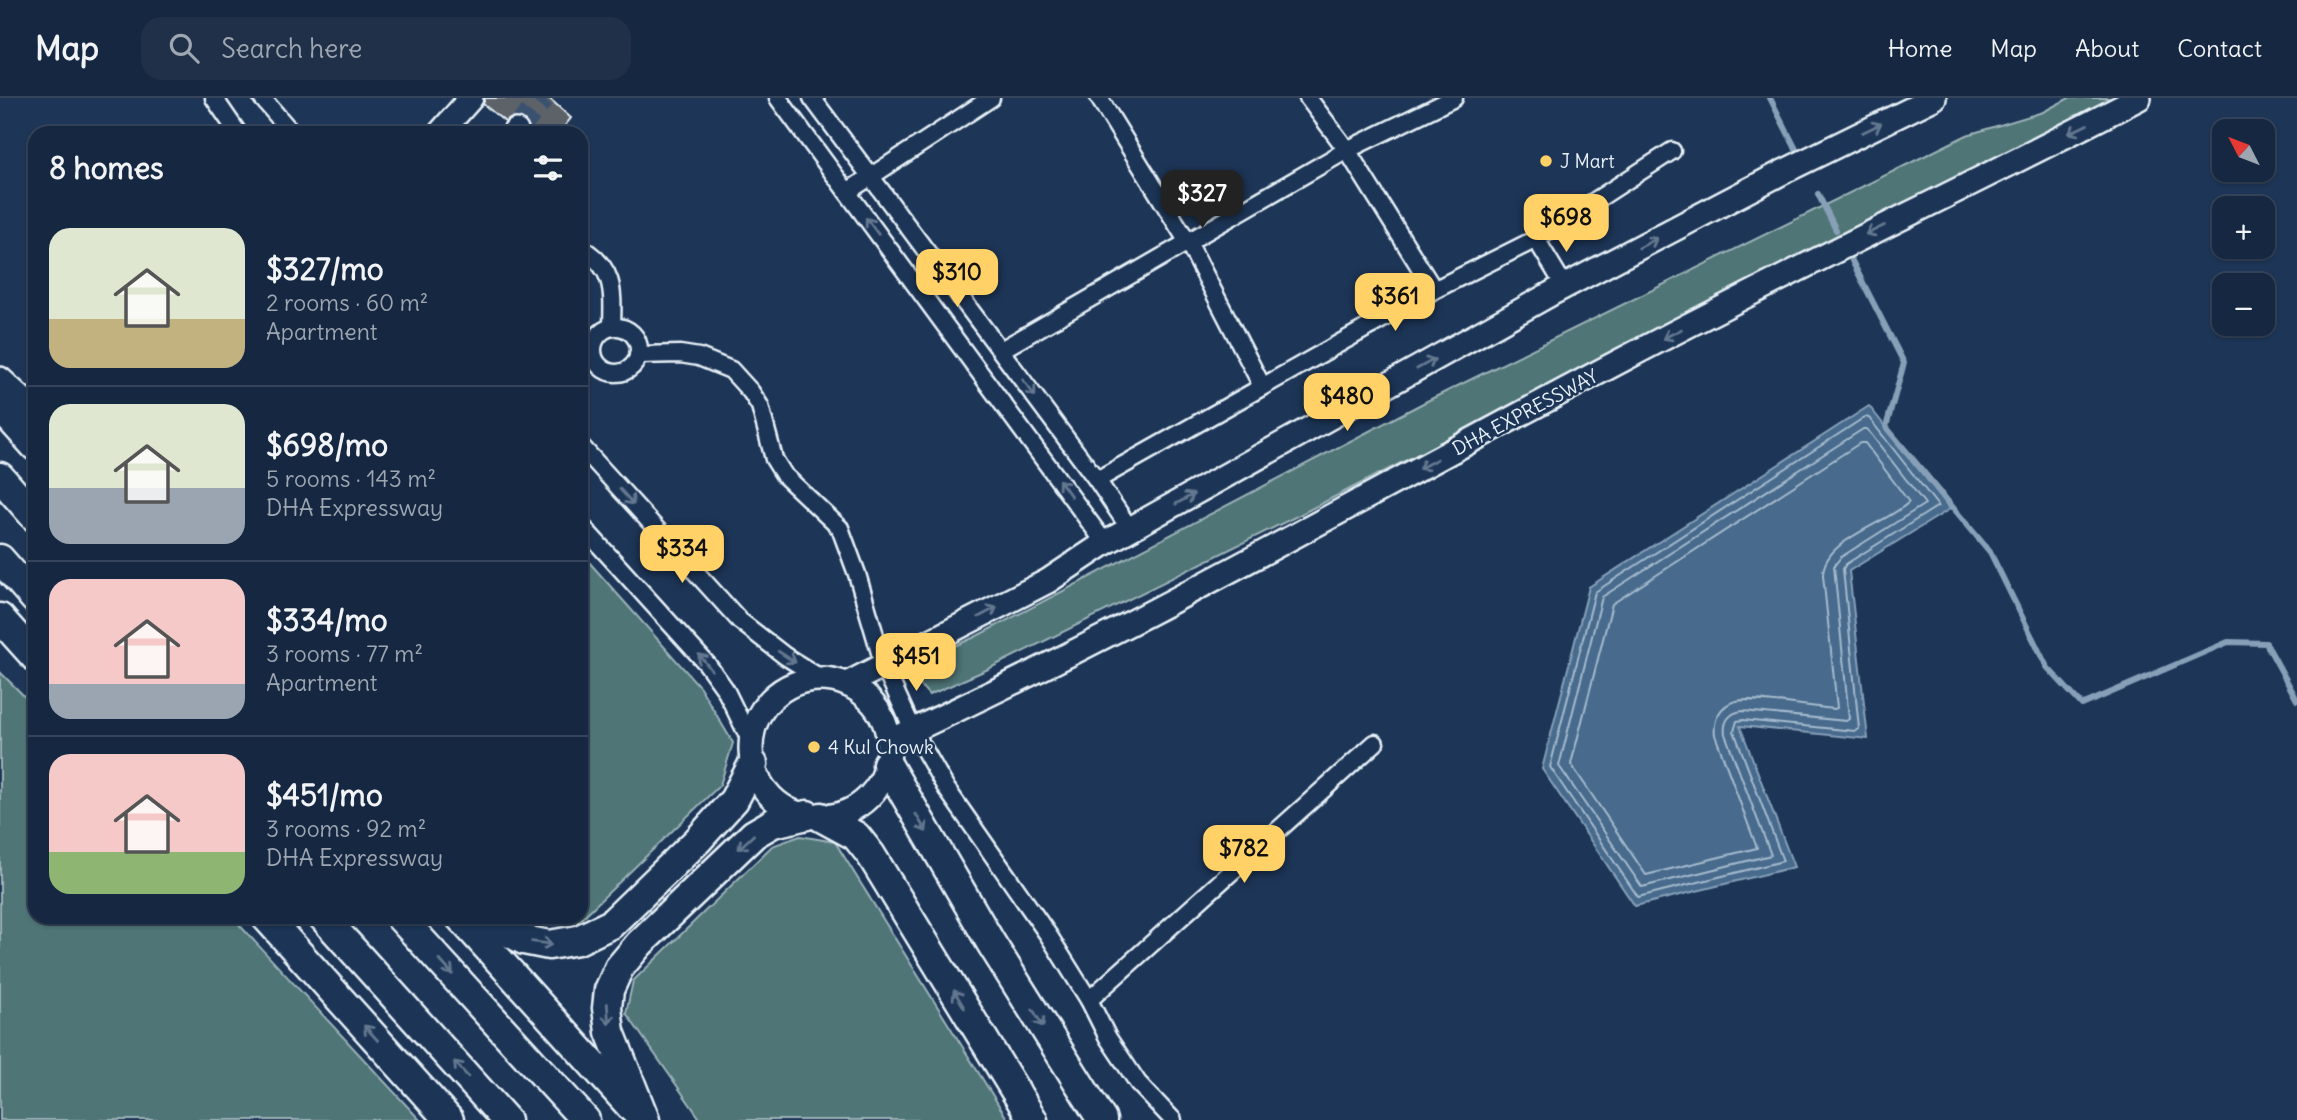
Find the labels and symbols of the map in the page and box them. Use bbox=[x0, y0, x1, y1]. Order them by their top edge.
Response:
north arrow bbox=[2212, 119, 2275, 182]
one-way arrow bbox=[1861, 121, 1882, 134]
one-way arrow bbox=[2068, 123, 2089, 136]
place label: J Mart bbox=[1560, 149, 1615, 173]
marker: J Mart bbox=[1538, 153, 1554, 169]
pin: $327 bbox=[1161, 170, 1243, 230]
pin: $698 bbox=[1525, 194, 1607, 254]
one-way arrow bbox=[865, 216, 880, 235]
one-way arrow bbox=[1865, 224, 1886, 238]
one-way arrow bbox=[1637, 236, 1657, 250]
pin: $310 bbox=[916, 250, 998, 309]
pin: $361 bbox=[1354, 274, 1436, 333]
one-way arrow bbox=[1662, 327, 1683, 341]
one-way arrow bbox=[1416, 357, 1436, 371]
street label: DHA EXPRESSWAY bbox=[1448, 363, 1602, 460]
pin: $480 bbox=[1306, 374, 1388, 433]
one-way arrow bbox=[1022, 378, 1036, 397]
one-way arrow bbox=[1419, 457, 1439, 471]
one-way arrow bbox=[1057, 479, 1072, 498]
one-way arrow bbox=[619, 488, 635, 506]
one-way arrow bbox=[1174, 492, 1195, 505]
pin: $334 bbox=[641, 526, 723, 585]
one-way arrow bbox=[977, 605, 998, 619]
pin: $451 bbox=[875, 634, 957, 693]
one-way arrow bbox=[777, 650, 797, 664]
one-way arrow bbox=[697, 654, 712, 672]
place label: 4 Kul Chowk bbox=[828, 735, 934, 759]
marker: 4 Kul Chowk bbox=[806, 739, 822, 755]
one-way arrow bbox=[915, 812, 929, 832]
pin: $782 bbox=[1203, 826, 1285, 885]
one-way arrow bbox=[738, 834, 755, 851]
one-way arrow bbox=[530, 936, 553, 949]
one-way arrow bbox=[437, 958, 453, 976]
one-way arrow bbox=[952, 990, 967, 1009]
one-way arrow bbox=[602, 1002, 615, 1025]
one-way arrow bbox=[1031, 1008, 1045, 1028]
one-way arrow bbox=[362, 1025, 379, 1042]
one-way arrow bbox=[452, 1061, 469, 1078]

